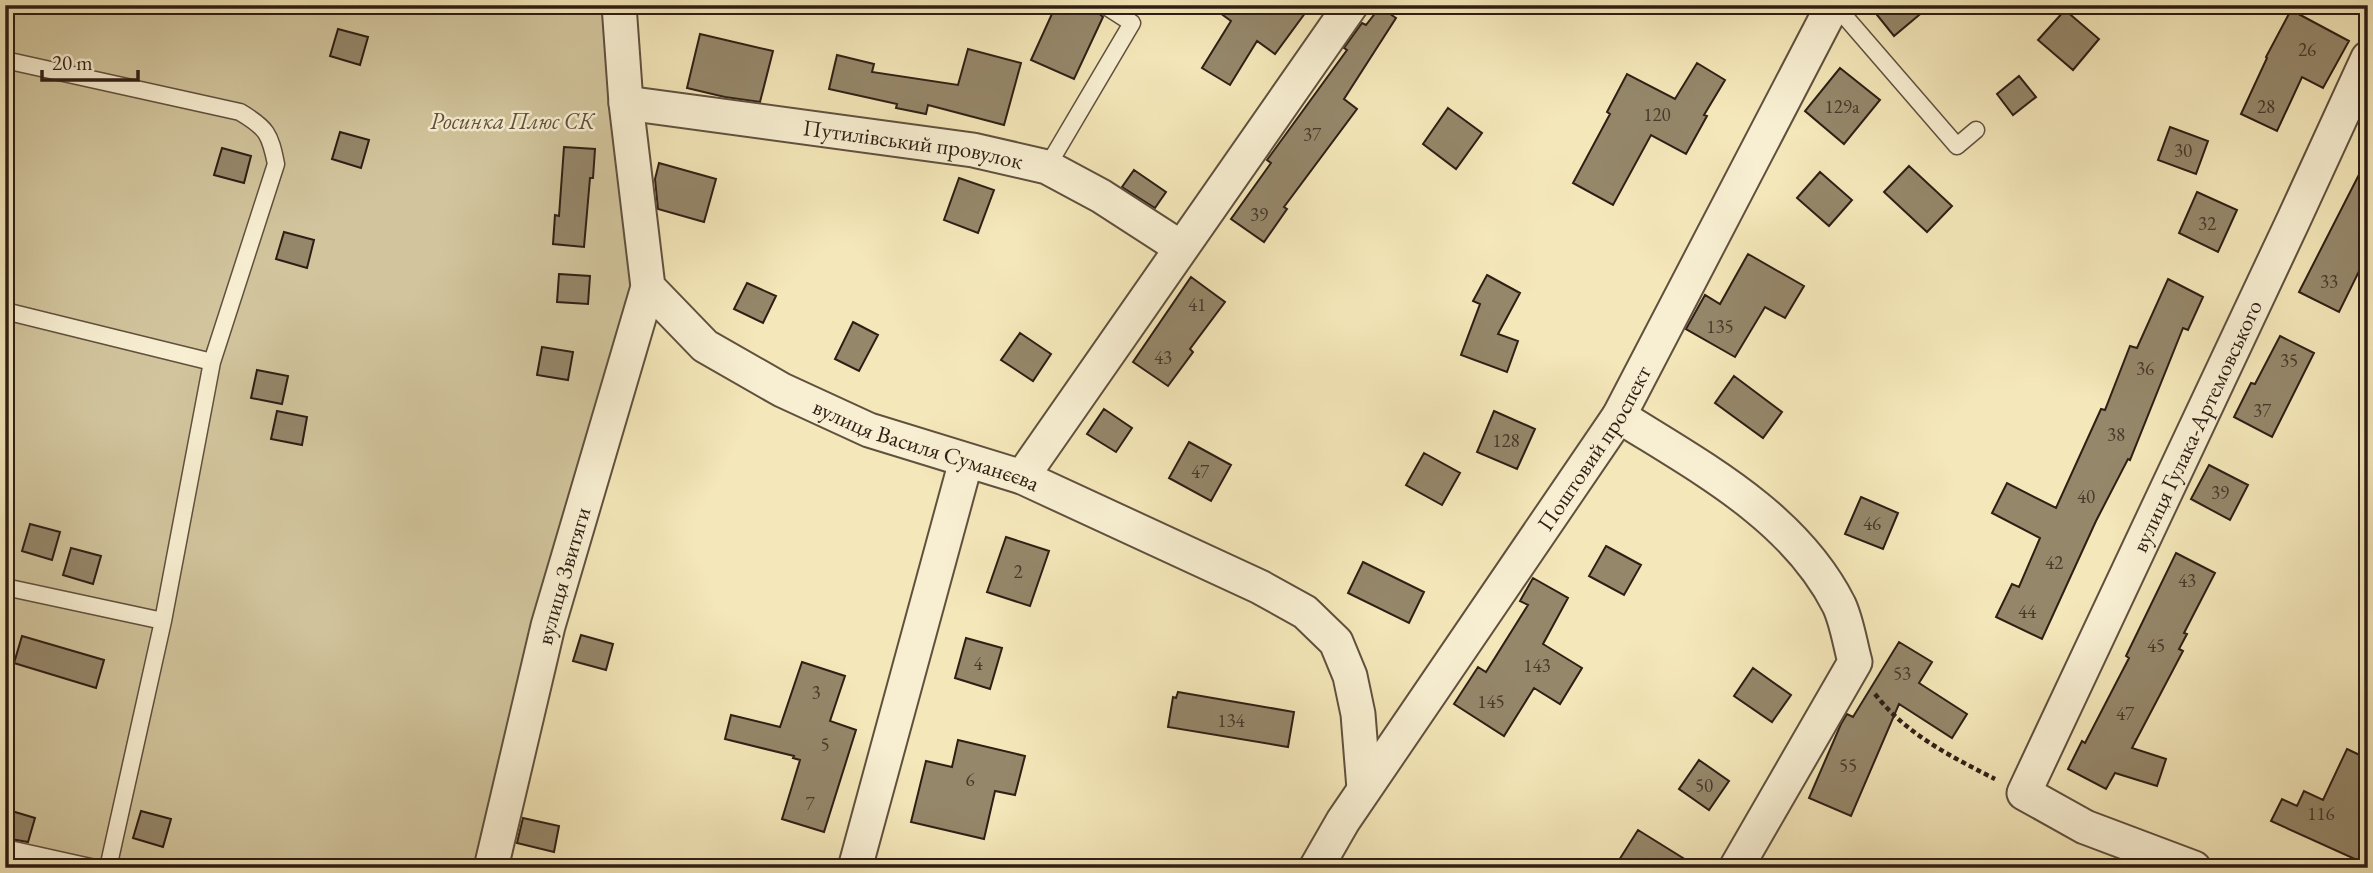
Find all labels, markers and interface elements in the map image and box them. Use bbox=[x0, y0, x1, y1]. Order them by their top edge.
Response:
house number: 26 bbox=[2298, 37, 2316, 62]
scale bar bbox=[42, 38, 138, 82]
text: 20 m bbox=[52, 49, 93, 76]
house number: 129а bbox=[1825, 94, 1860, 119]
house number: 28 bbox=[2257, 94, 2275, 119]
house number: 120 bbox=[1643, 102, 1671, 127]
park label: Росинка Плюс СК bbox=[430, 106, 595, 136]
street label: Путилівський провулок bbox=[801, 112, 1026, 176]
house number: 37 bbox=[1303, 122, 1322, 147]
house number: 30 bbox=[2174, 138, 2192, 163]
house number: 39 bbox=[1250, 202, 1268, 227]
house number: 32 bbox=[2198, 211, 2216, 236]
house number: 33 bbox=[2320, 269, 2338, 294]
house number: 41 bbox=[1188, 292, 1206, 317]
street label: вулиця Гулака-Артемовського bbox=[2124, 295, 2269, 557]
house number: 135 bbox=[1706, 314, 1734, 339]
house number: 43 bbox=[1154, 345, 1172, 370]
house number: 35 bbox=[2280, 348, 2298, 373]
house number: 36 bbox=[2136, 356, 2154, 381]
street label: Поштовий проспект bbox=[1530, 360, 1658, 537]
street label: вулиця Василя Суманєєва bbox=[808, 391, 1045, 498]
house number: 37 bbox=[2253, 398, 2272, 423]
house number: 38 bbox=[2107, 422, 2125, 447]
house number: 128 bbox=[1492, 428, 1520, 453]
house number: 47 bbox=[1191, 459, 1210, 484]
house number: 39 bbox=[2211, 480, 2229, 505]
house number: 40 bbox=[2077, 484, 2095, 509]
street label: вулиця Звитяги bbox=[529, 503, 597, 648]
house number: 46 bbox=[1863, 511, 1881, 536]
house number: 42 bbox=[2045, 550, 2063, 575]
house number: 2 bbox=[1013, 559, 1023, 584]
house number: 43 bbox=[2178, 568, 2196, 593]
house number: 44 bbox=[2018, 599, 2037, 624]
house number: 45 bbox=[2147, 633, 2165, 658]
house number: 4 bbox=[973, 651, 983, 676]
house number: 143 bbox=[1523, 653, 1551, 678]
house number: 53 bbox=[1893, 661, 1911, 686]
house number: 3 bbox=[811, 680, 821, 705]
house number: 145 bbox=[1477, 689, 1505, 714]
house number: 47 bbox=[2116, 701, 2135, 726]
house number: 134 bbox=[1217, 708, 1246, 733]
house number: 5 bbox=[820, 732, 830, 757]
house number: 55 bbox=[1839, 753, 1857, 778]
house number: 6 bbox=[965, 767, 975, 792]
house number: 50 bbox=[1695, 773, 1713, 798]
house number: 7 bbox=[805, 791, 815, 816]
house number: 116 bbox=[2307, 801, 2335, 826]

